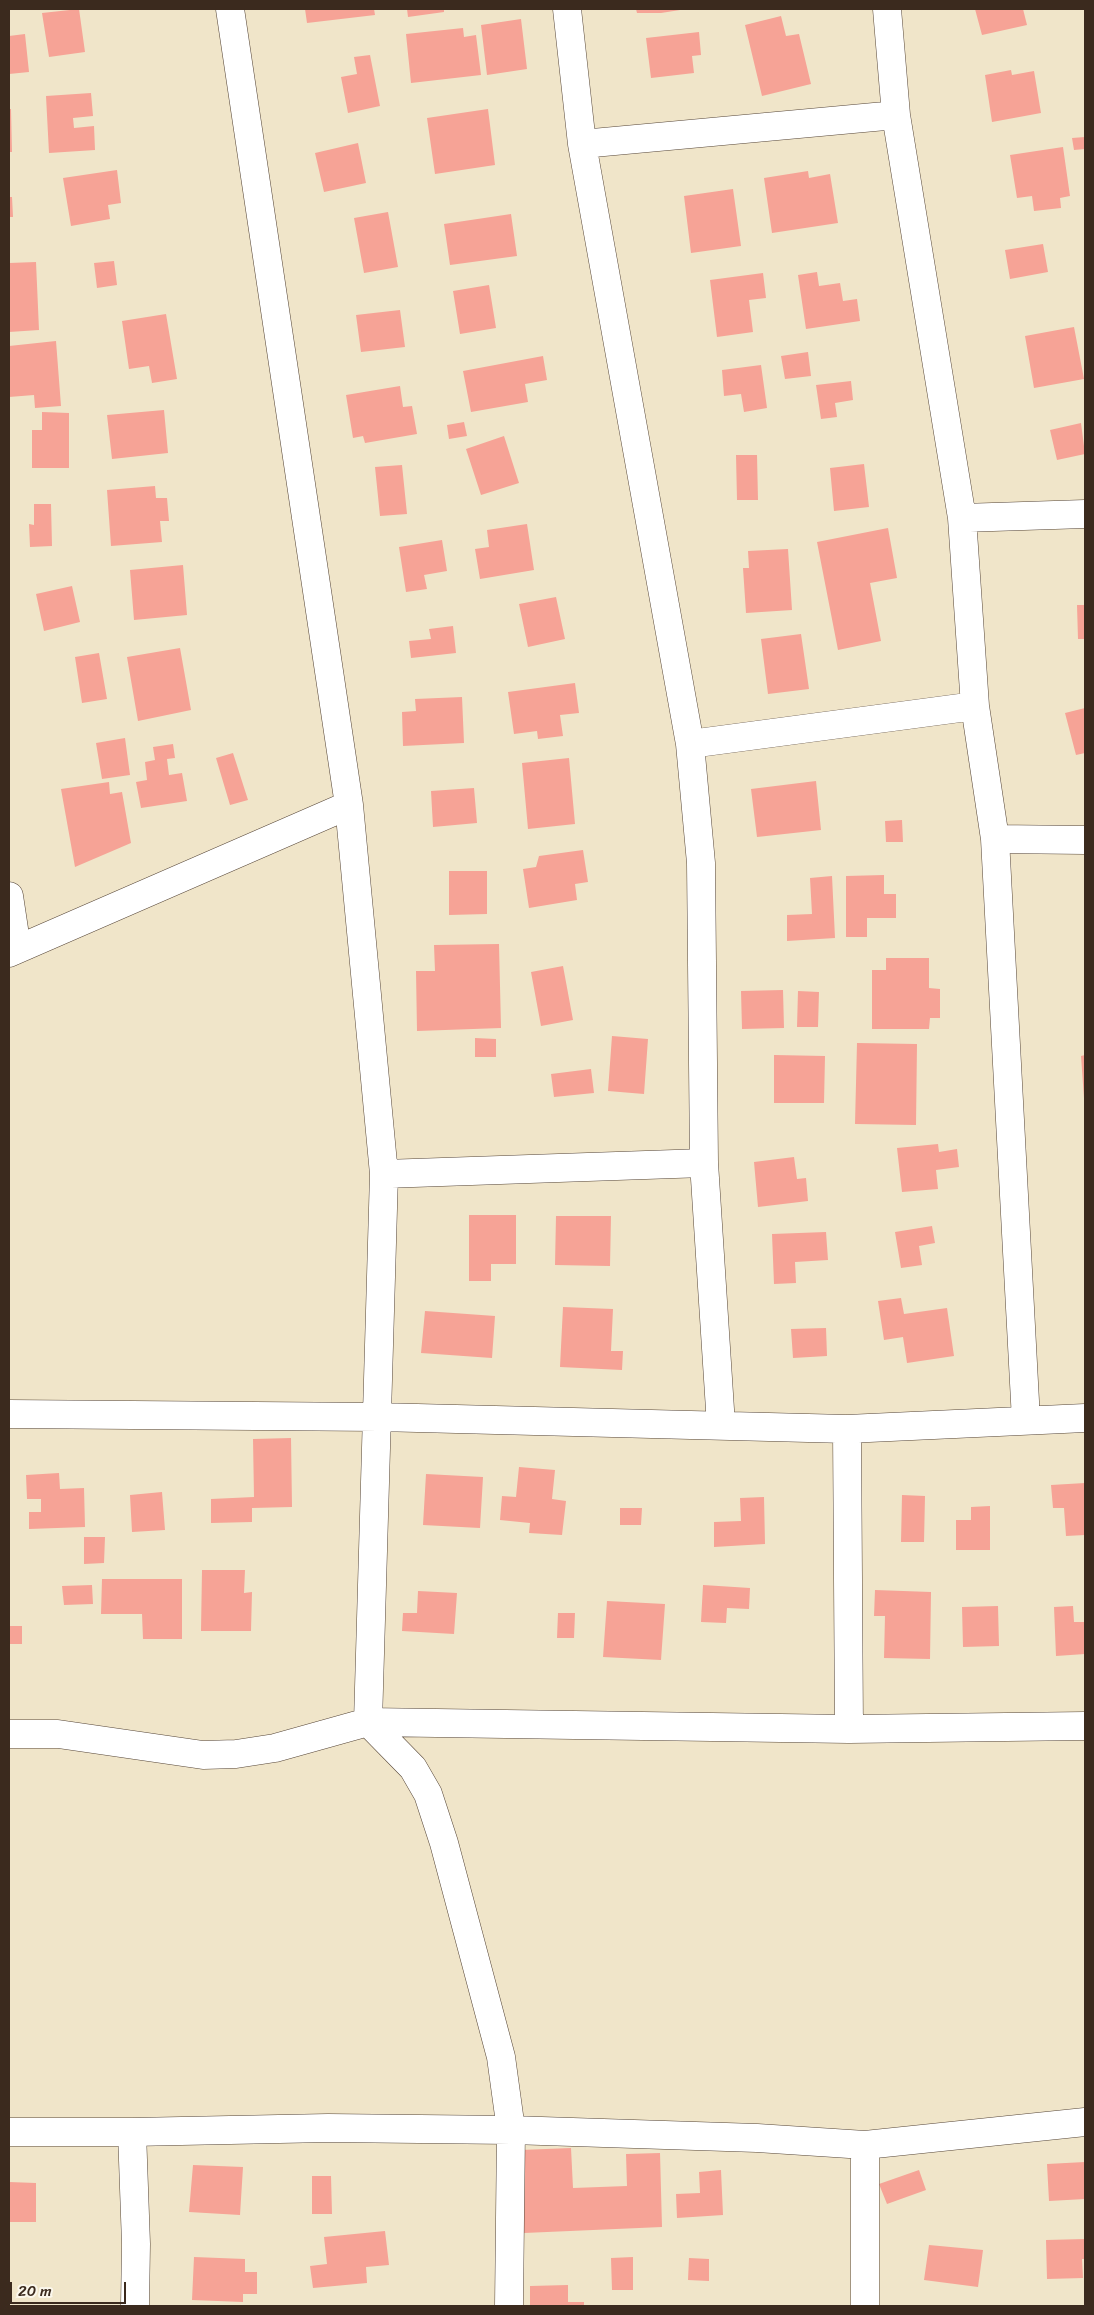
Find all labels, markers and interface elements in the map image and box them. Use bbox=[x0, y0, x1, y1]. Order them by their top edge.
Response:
scale bar bbox=[12, 2272, 129, 2304]
text: 20 m bbox=[18, 2278, 52, 2304]

